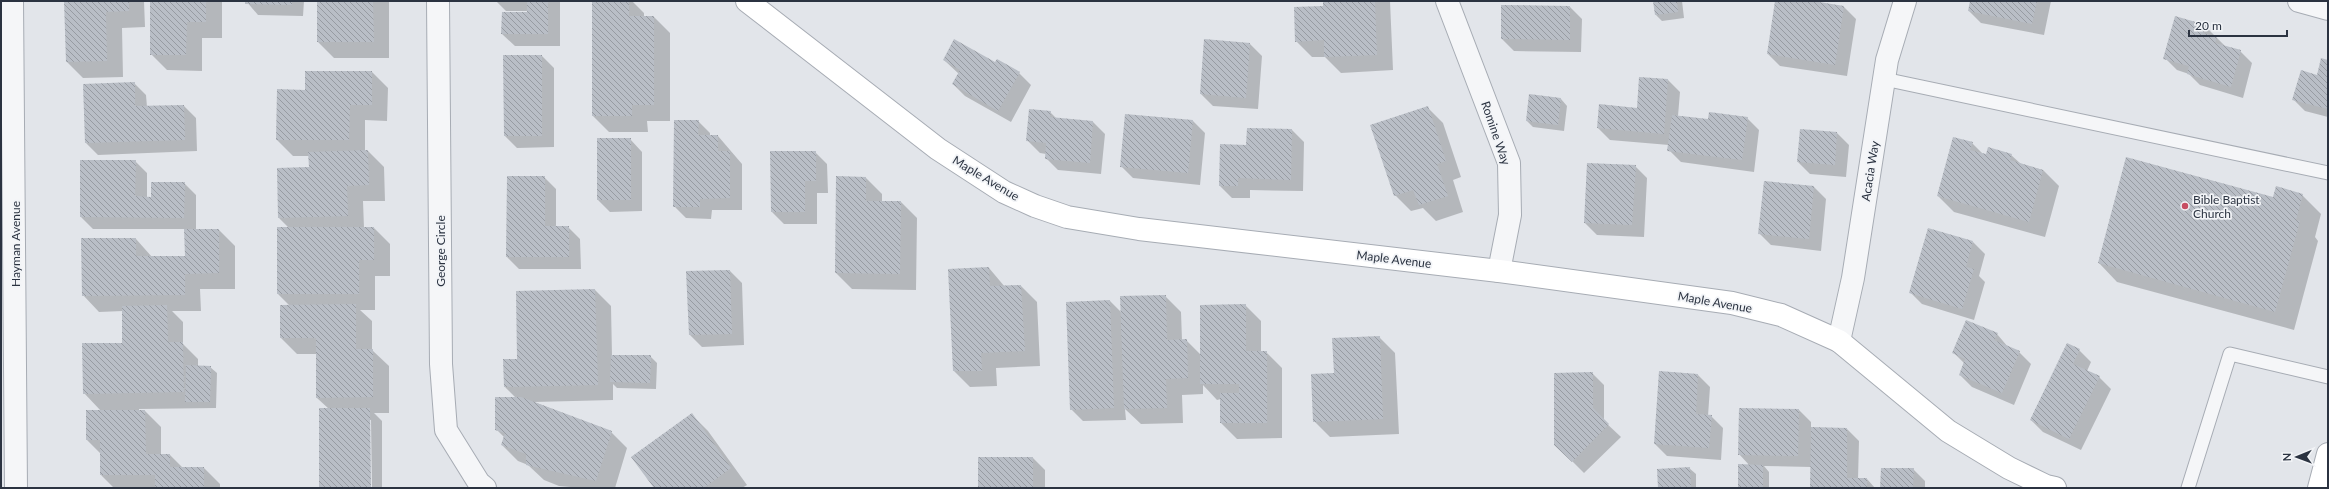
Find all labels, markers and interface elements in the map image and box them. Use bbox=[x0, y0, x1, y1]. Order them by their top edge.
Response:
scale bar bbox=[2189, 12, 2287, 38]
text: 20 m bbox=[2195, 18, 2222, 33]
street label: Romine Way bbox=[1478, 99, 1514, 168]
street label: Acacia Way bbox=[1858, 139, 1882, 202]
street label: Maple Avenue bbox=[950, 152, 1022, 204]
place label: Bible Baptist Church bbox=[2193, 192, 2260, 221]
street label: Hayman Avenue bbox=[8, 201, 23, 287]
marker: Bible Baptist Church bbox=[2180, 201, 2190, 211]
street label: George Circle bbox=[433, 215, 448, 287]
street label: Maple Avenue bbox=[1356, 247, 1432, 271]
street label: Maple Avenue bbox=[1677, 288, 1753, 316]
north arrow bbox=[2277, 437, 2317, 477]
text: N bbox=[2280, 453, 2293, 462]

